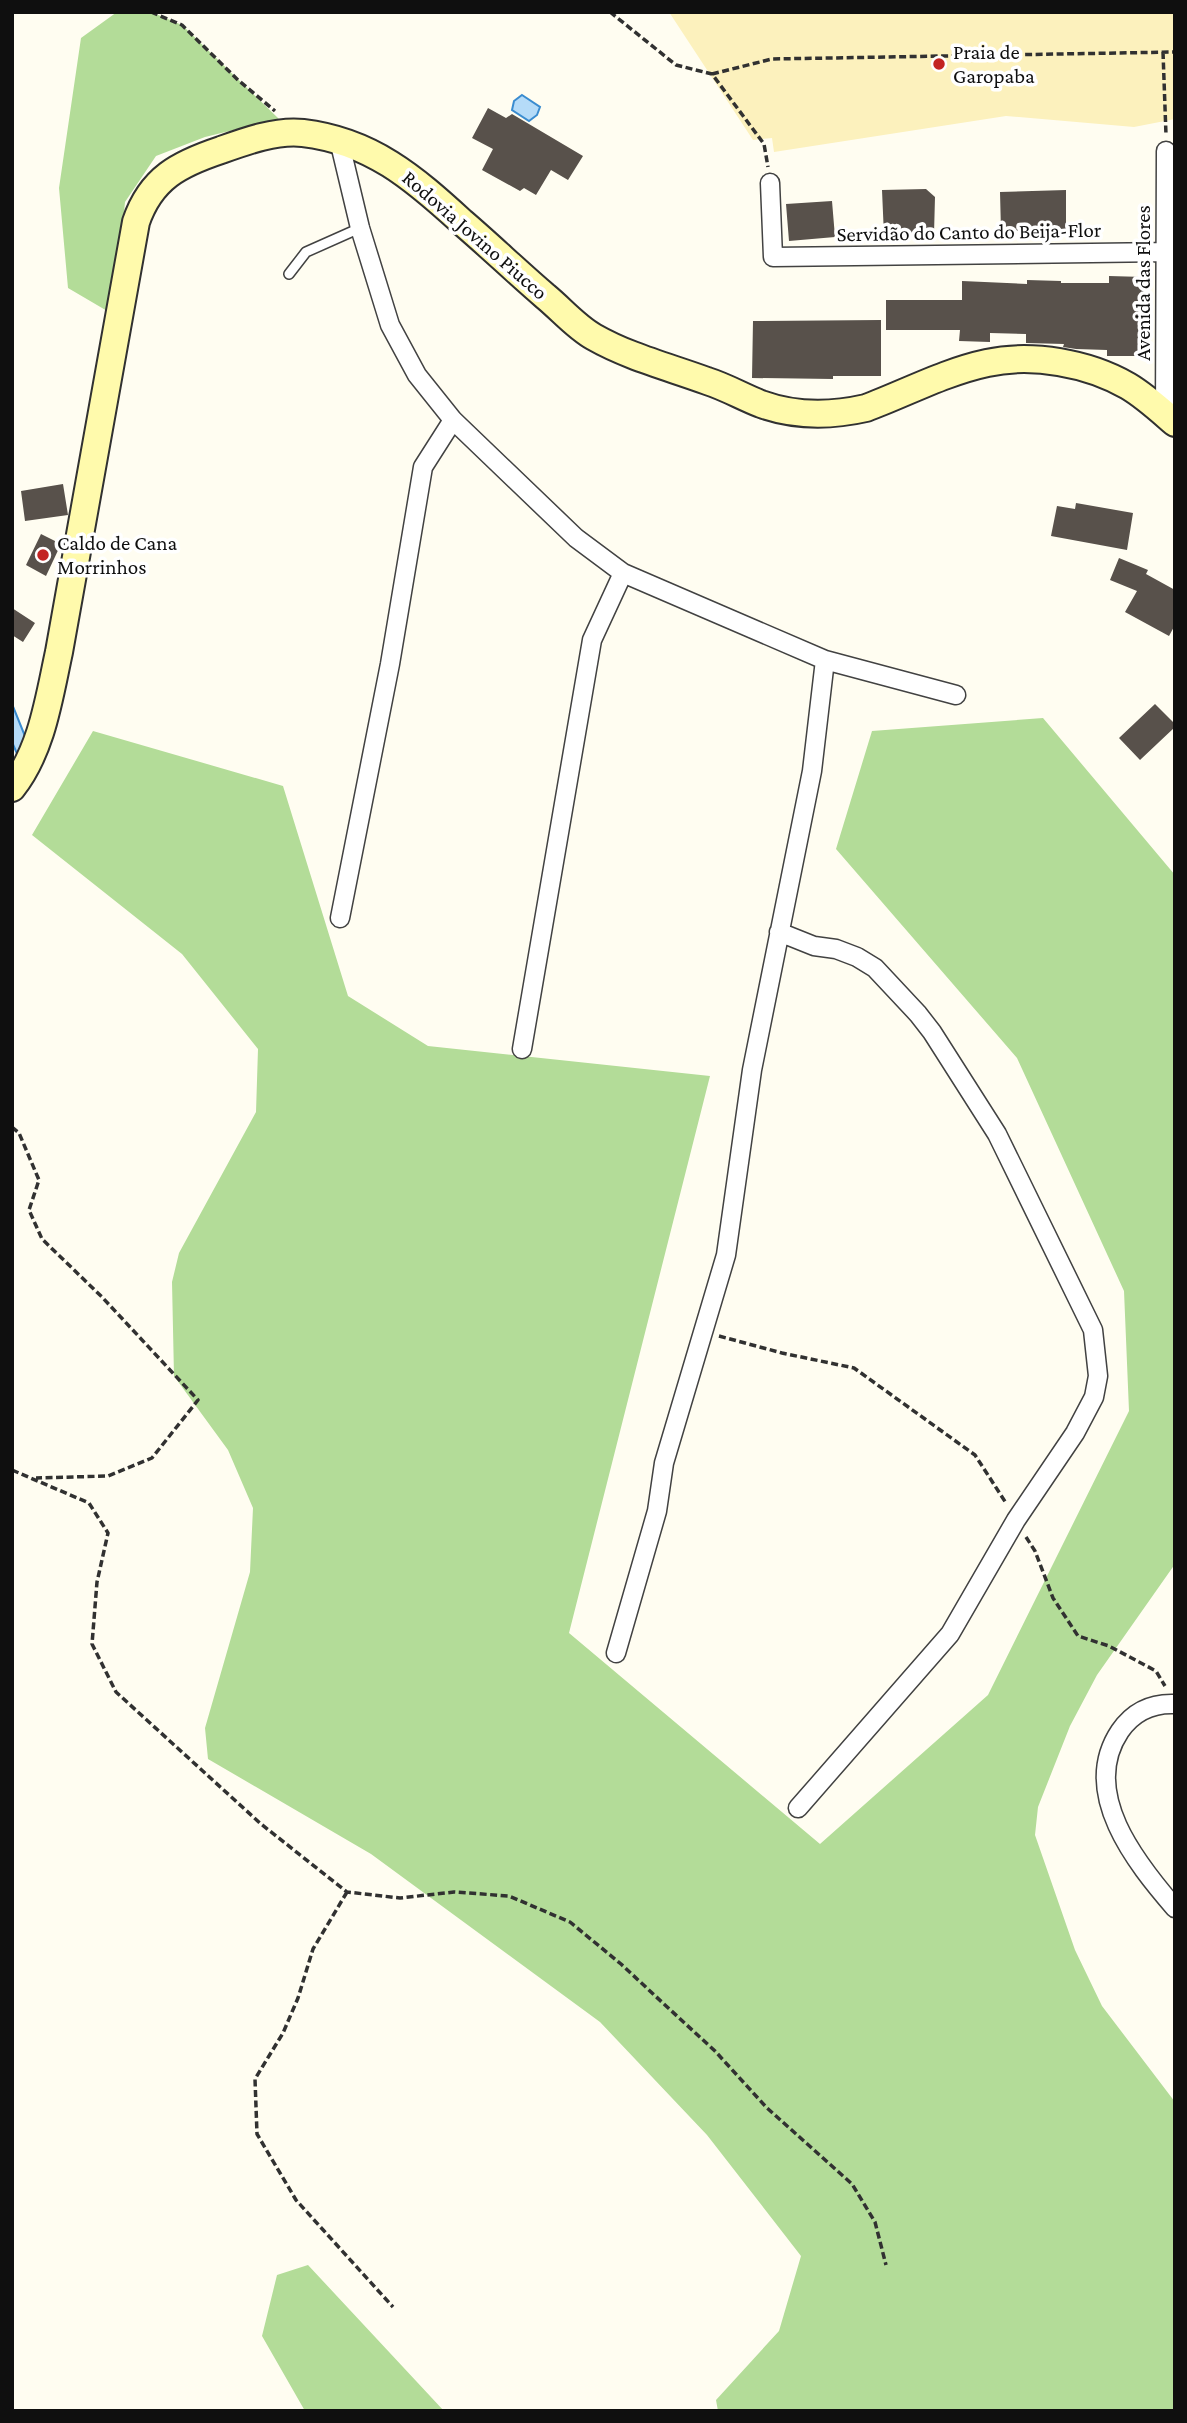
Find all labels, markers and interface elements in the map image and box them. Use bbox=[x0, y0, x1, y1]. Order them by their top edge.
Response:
place label: Praia de Garopaba bbox=[953, 40, 1035, 88]
marker: Praia de Garopaba bbox=[931, 56, 947, 72]
street label: Rodovia Jovino Piucco bbox=[398, 165, 552, 305]
street label: Avenida das Flores bbox=[1131, 205, 1155, 361]
street label: Servidão do Canto do Beija-Flor bbox=[836, 218, 1102, 246]
place label: Caldo de Cana Morrinhos bbox=[57, 531, 177, 579]
marker: Caldo de Cana Morrinhos bbox=[35, 547, 51, 563]

